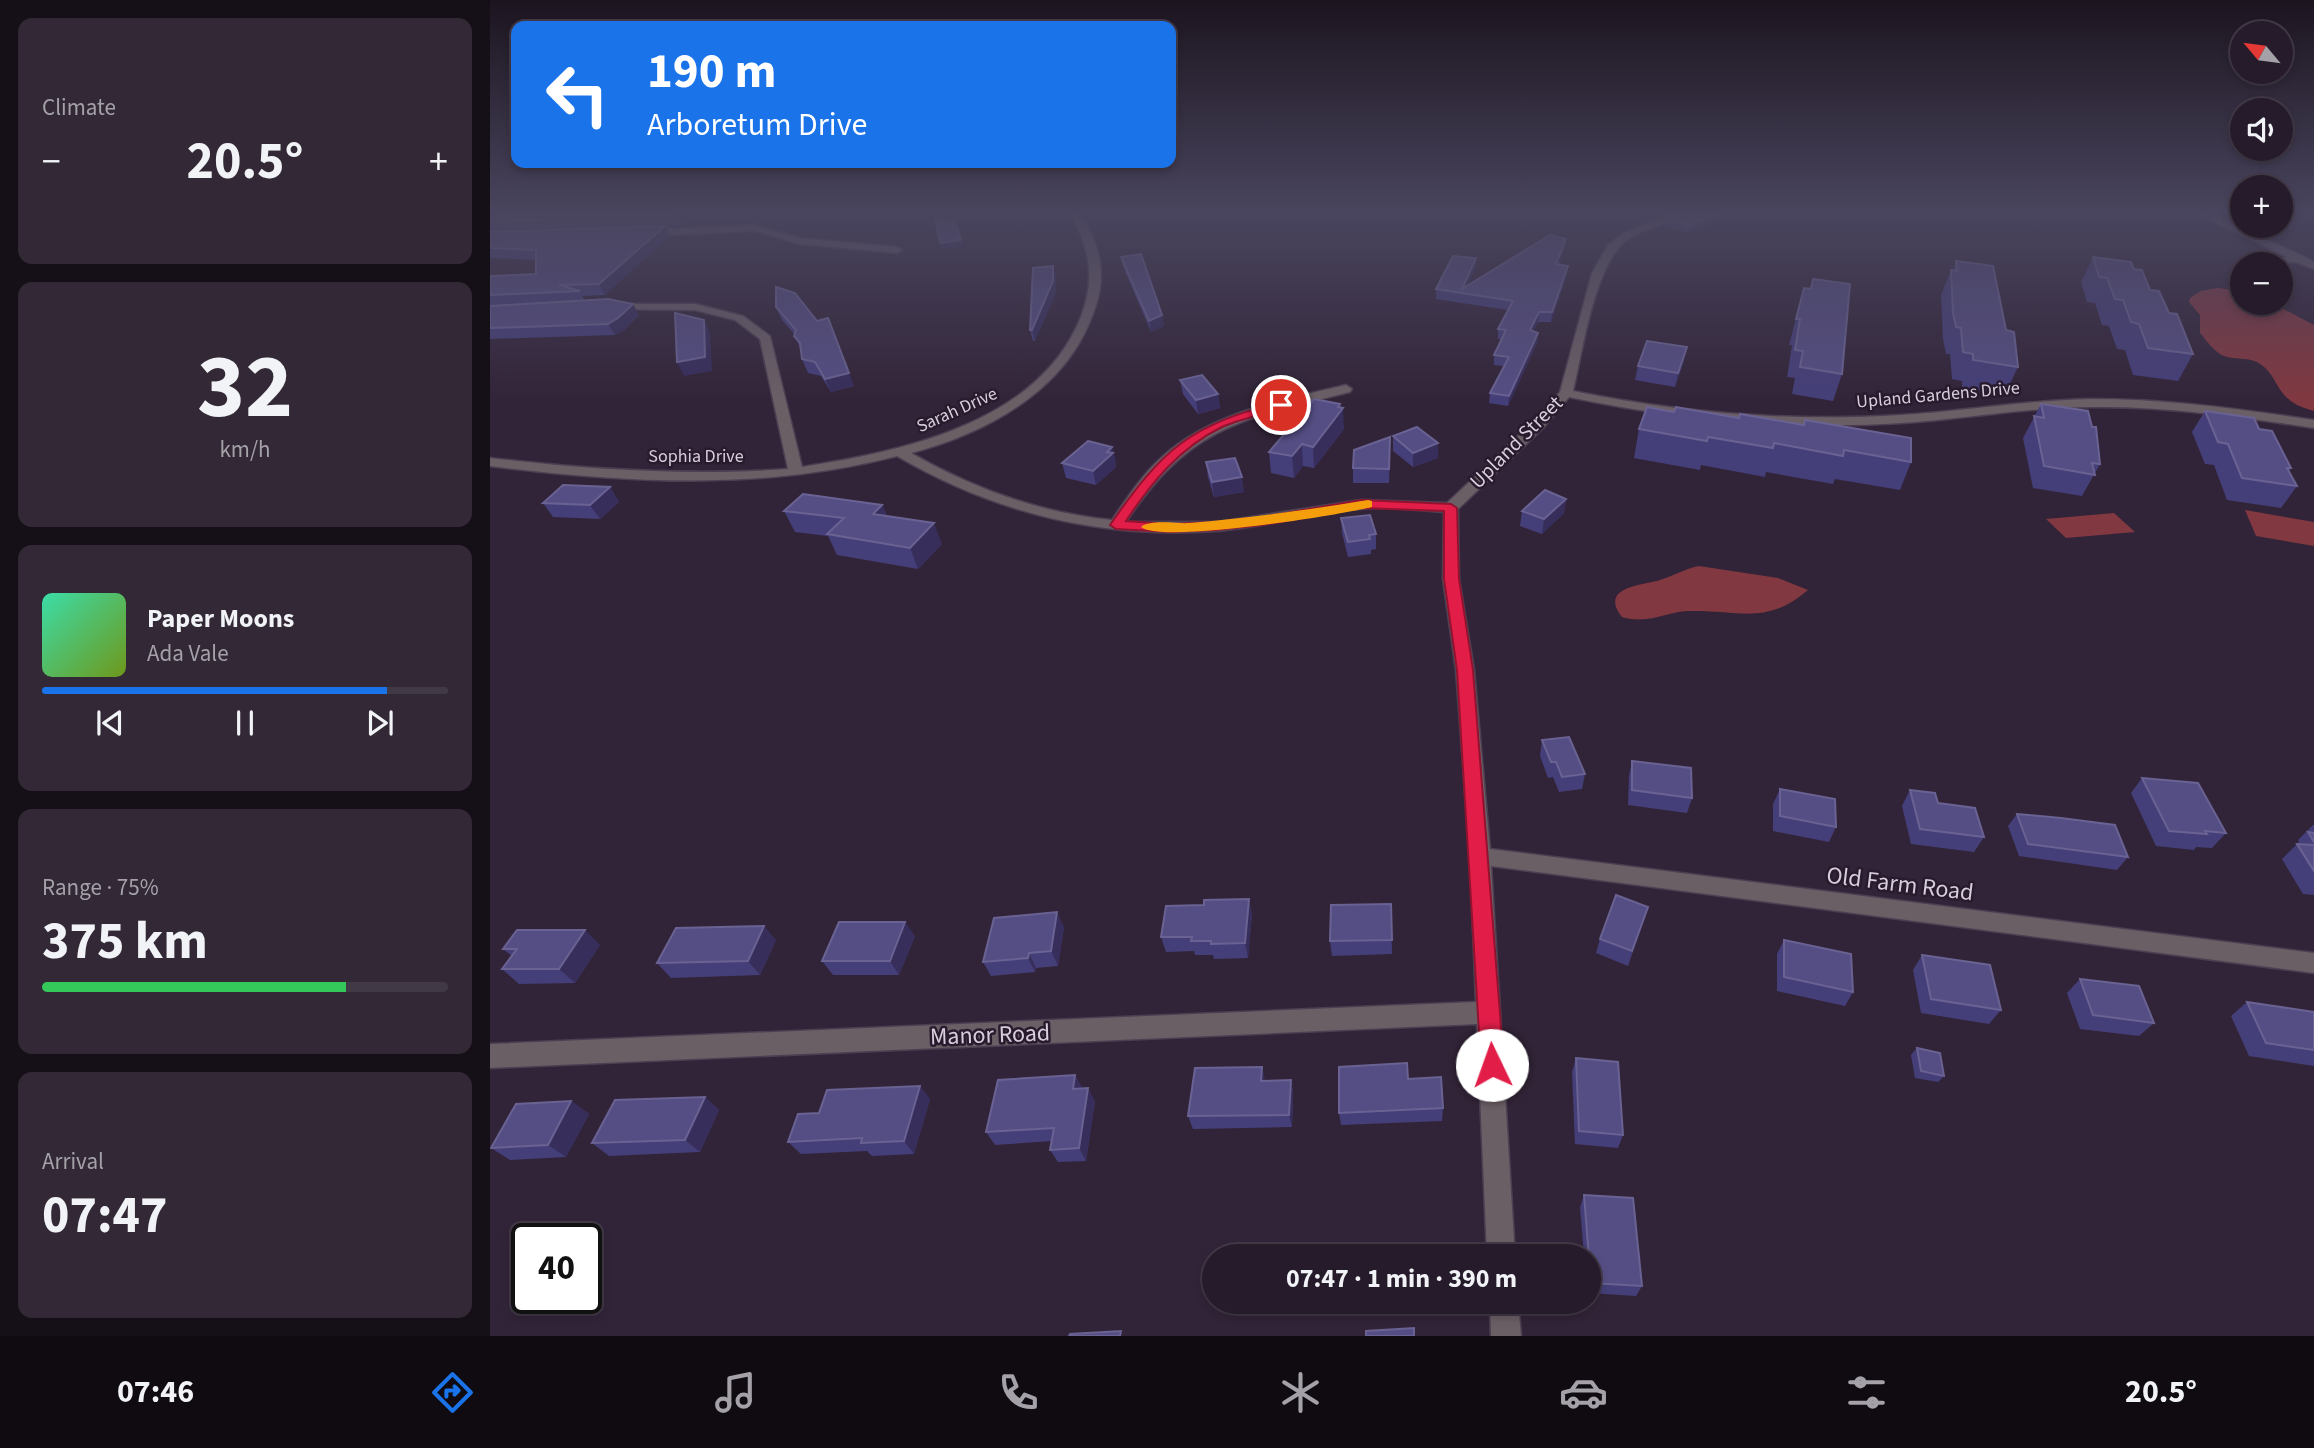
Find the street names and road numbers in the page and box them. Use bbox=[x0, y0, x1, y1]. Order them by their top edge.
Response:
street label: Upland Gardens Drive bbox=[1855, 375, 2021, 415]
street label: Sarah Drive bbox=[913, 381, 1001, 439]
street label: Upland Street bbox=[1463, 389, 1569, 495]
street label: Sophia Drive bbox=[648, 444, 744, 469]
street label: Old Farm Road bbox=[1824, 858, 1976, 910]
street label: Manor Road bbox=[929, 1015, 1051, 1055]

